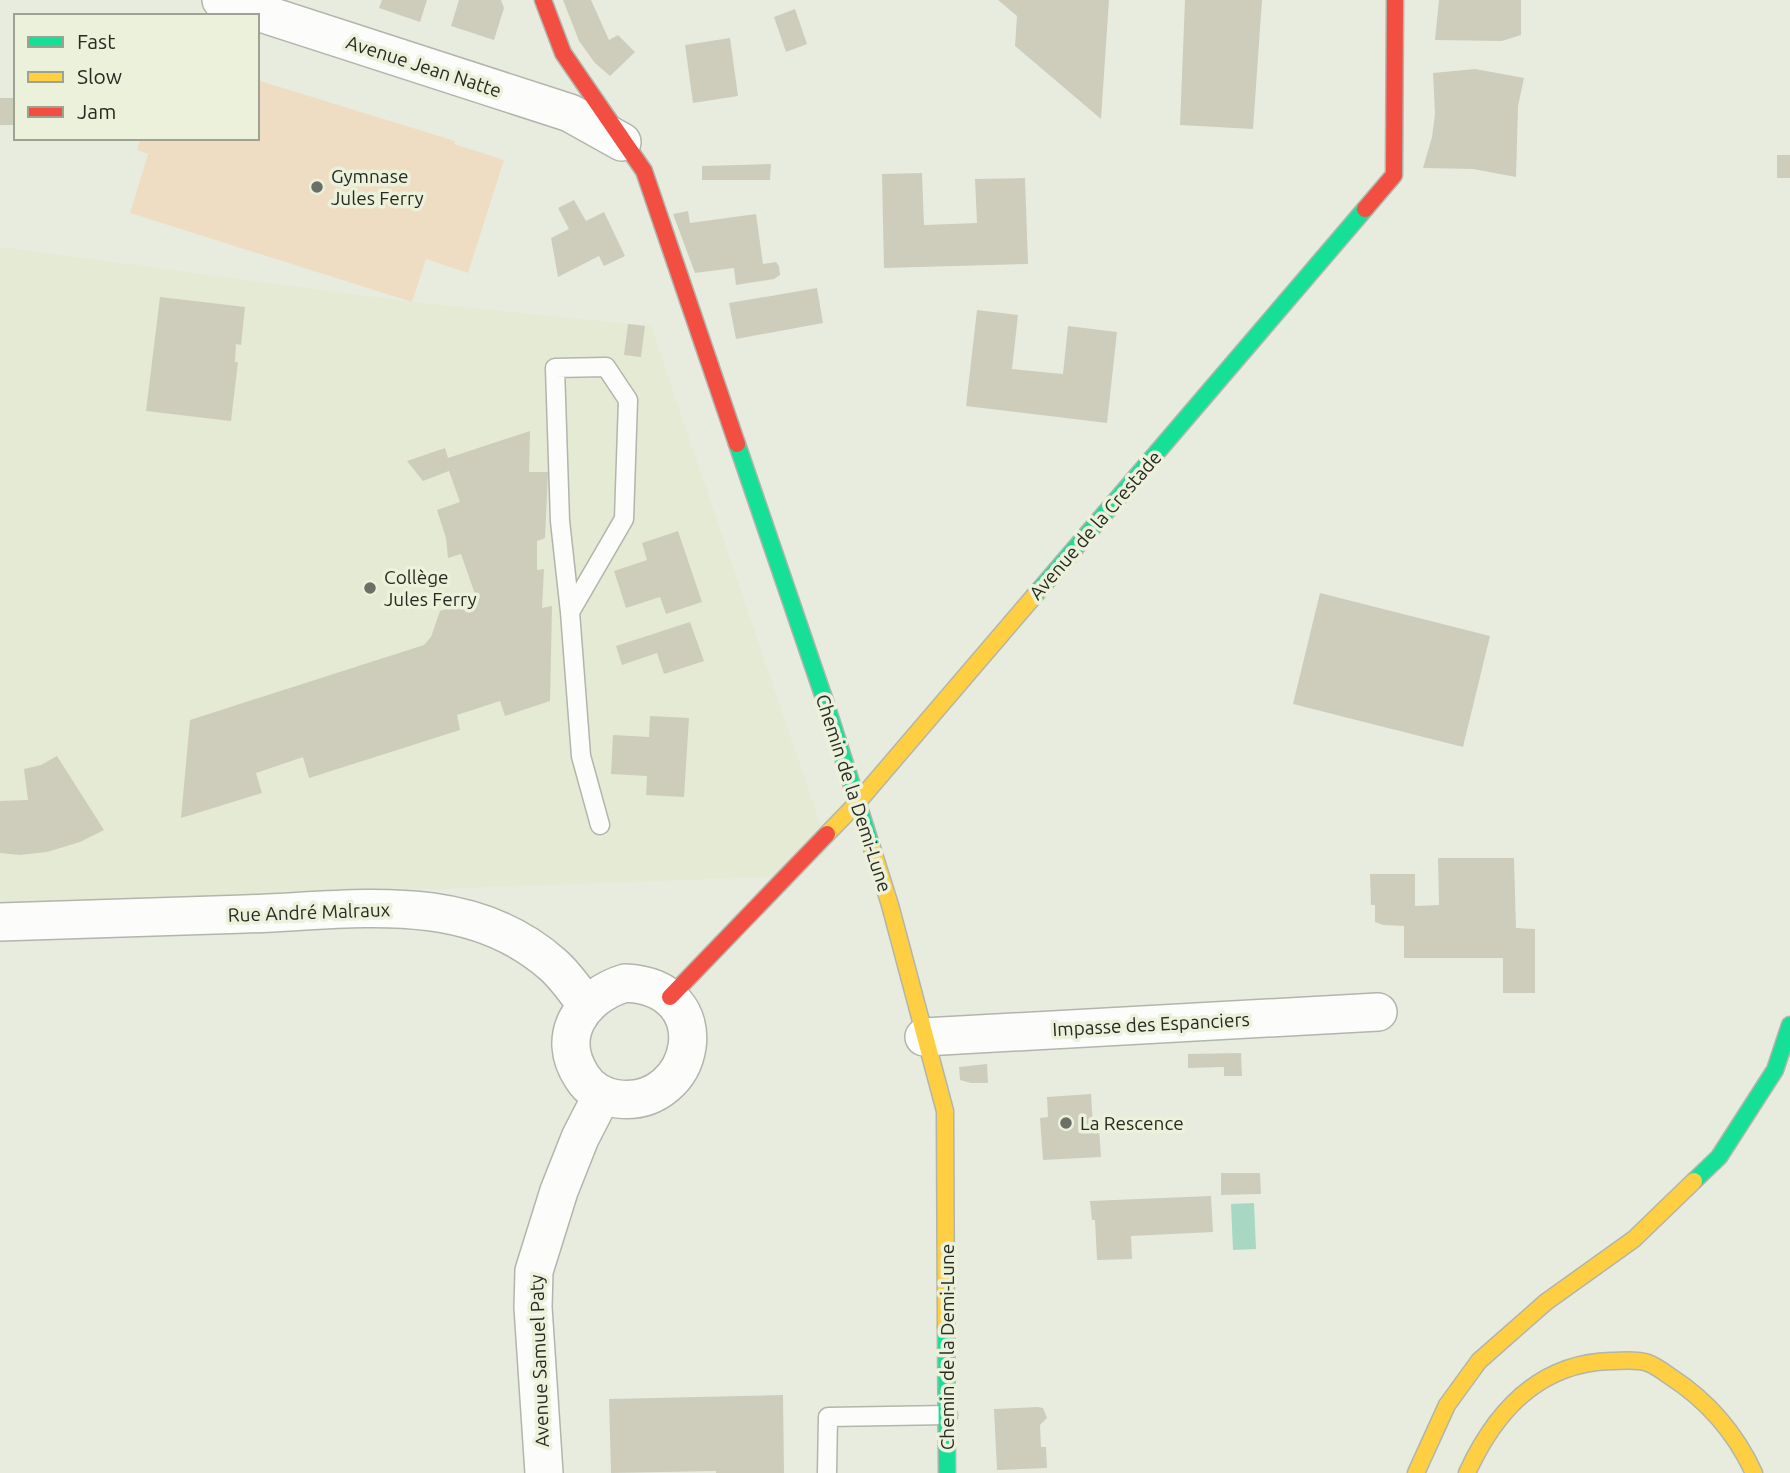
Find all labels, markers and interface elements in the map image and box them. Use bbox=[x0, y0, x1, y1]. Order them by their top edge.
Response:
legend bbox=[14, 14, 259, 140]
text: Fast bbox=[77, 29, 115, 53]
street label: Avenue Jean Natte bbox=[344, 31, 504, 101]
text: Slow bbox=[77, 64, 122, 88]
text: Jam bbox=[77, 99, 116, 123]
place label: Gymnase Jules Ferry bbox=[331, 165, 424, 209]
marker: Gymnase Jules Ferry bbox=[309, 179, 325, 195]
street label: Avenue de la Crestade bbox=[1024, 446, 1166, 604]
place label: Collège Jules Ferry bbox=[384, 566, 477, 610]
marker: Collège Jules Ferry bbox=[362, 580, 378, 596]
street label: Chemin de la Demi-Lune bbox=[812, 691, 896, 895]
street label: Rue André Malraux bbox=[227, 898, 391, 926]
street label: Impasse des Espanciers bbox=[1052, 1008, 1250, 1040]
place label: La Rescence bbox=[1080, 1112, 1184, 1134]
marker: La Rescence bbox=[1058, 1115, 1074, 1131]
street label: Chemin de la Demi-Lune bbox=[936, 1244, 958, 1450]
street label: Avenue Samuel Paty bbox=[525, 1274, 553, 1448]

